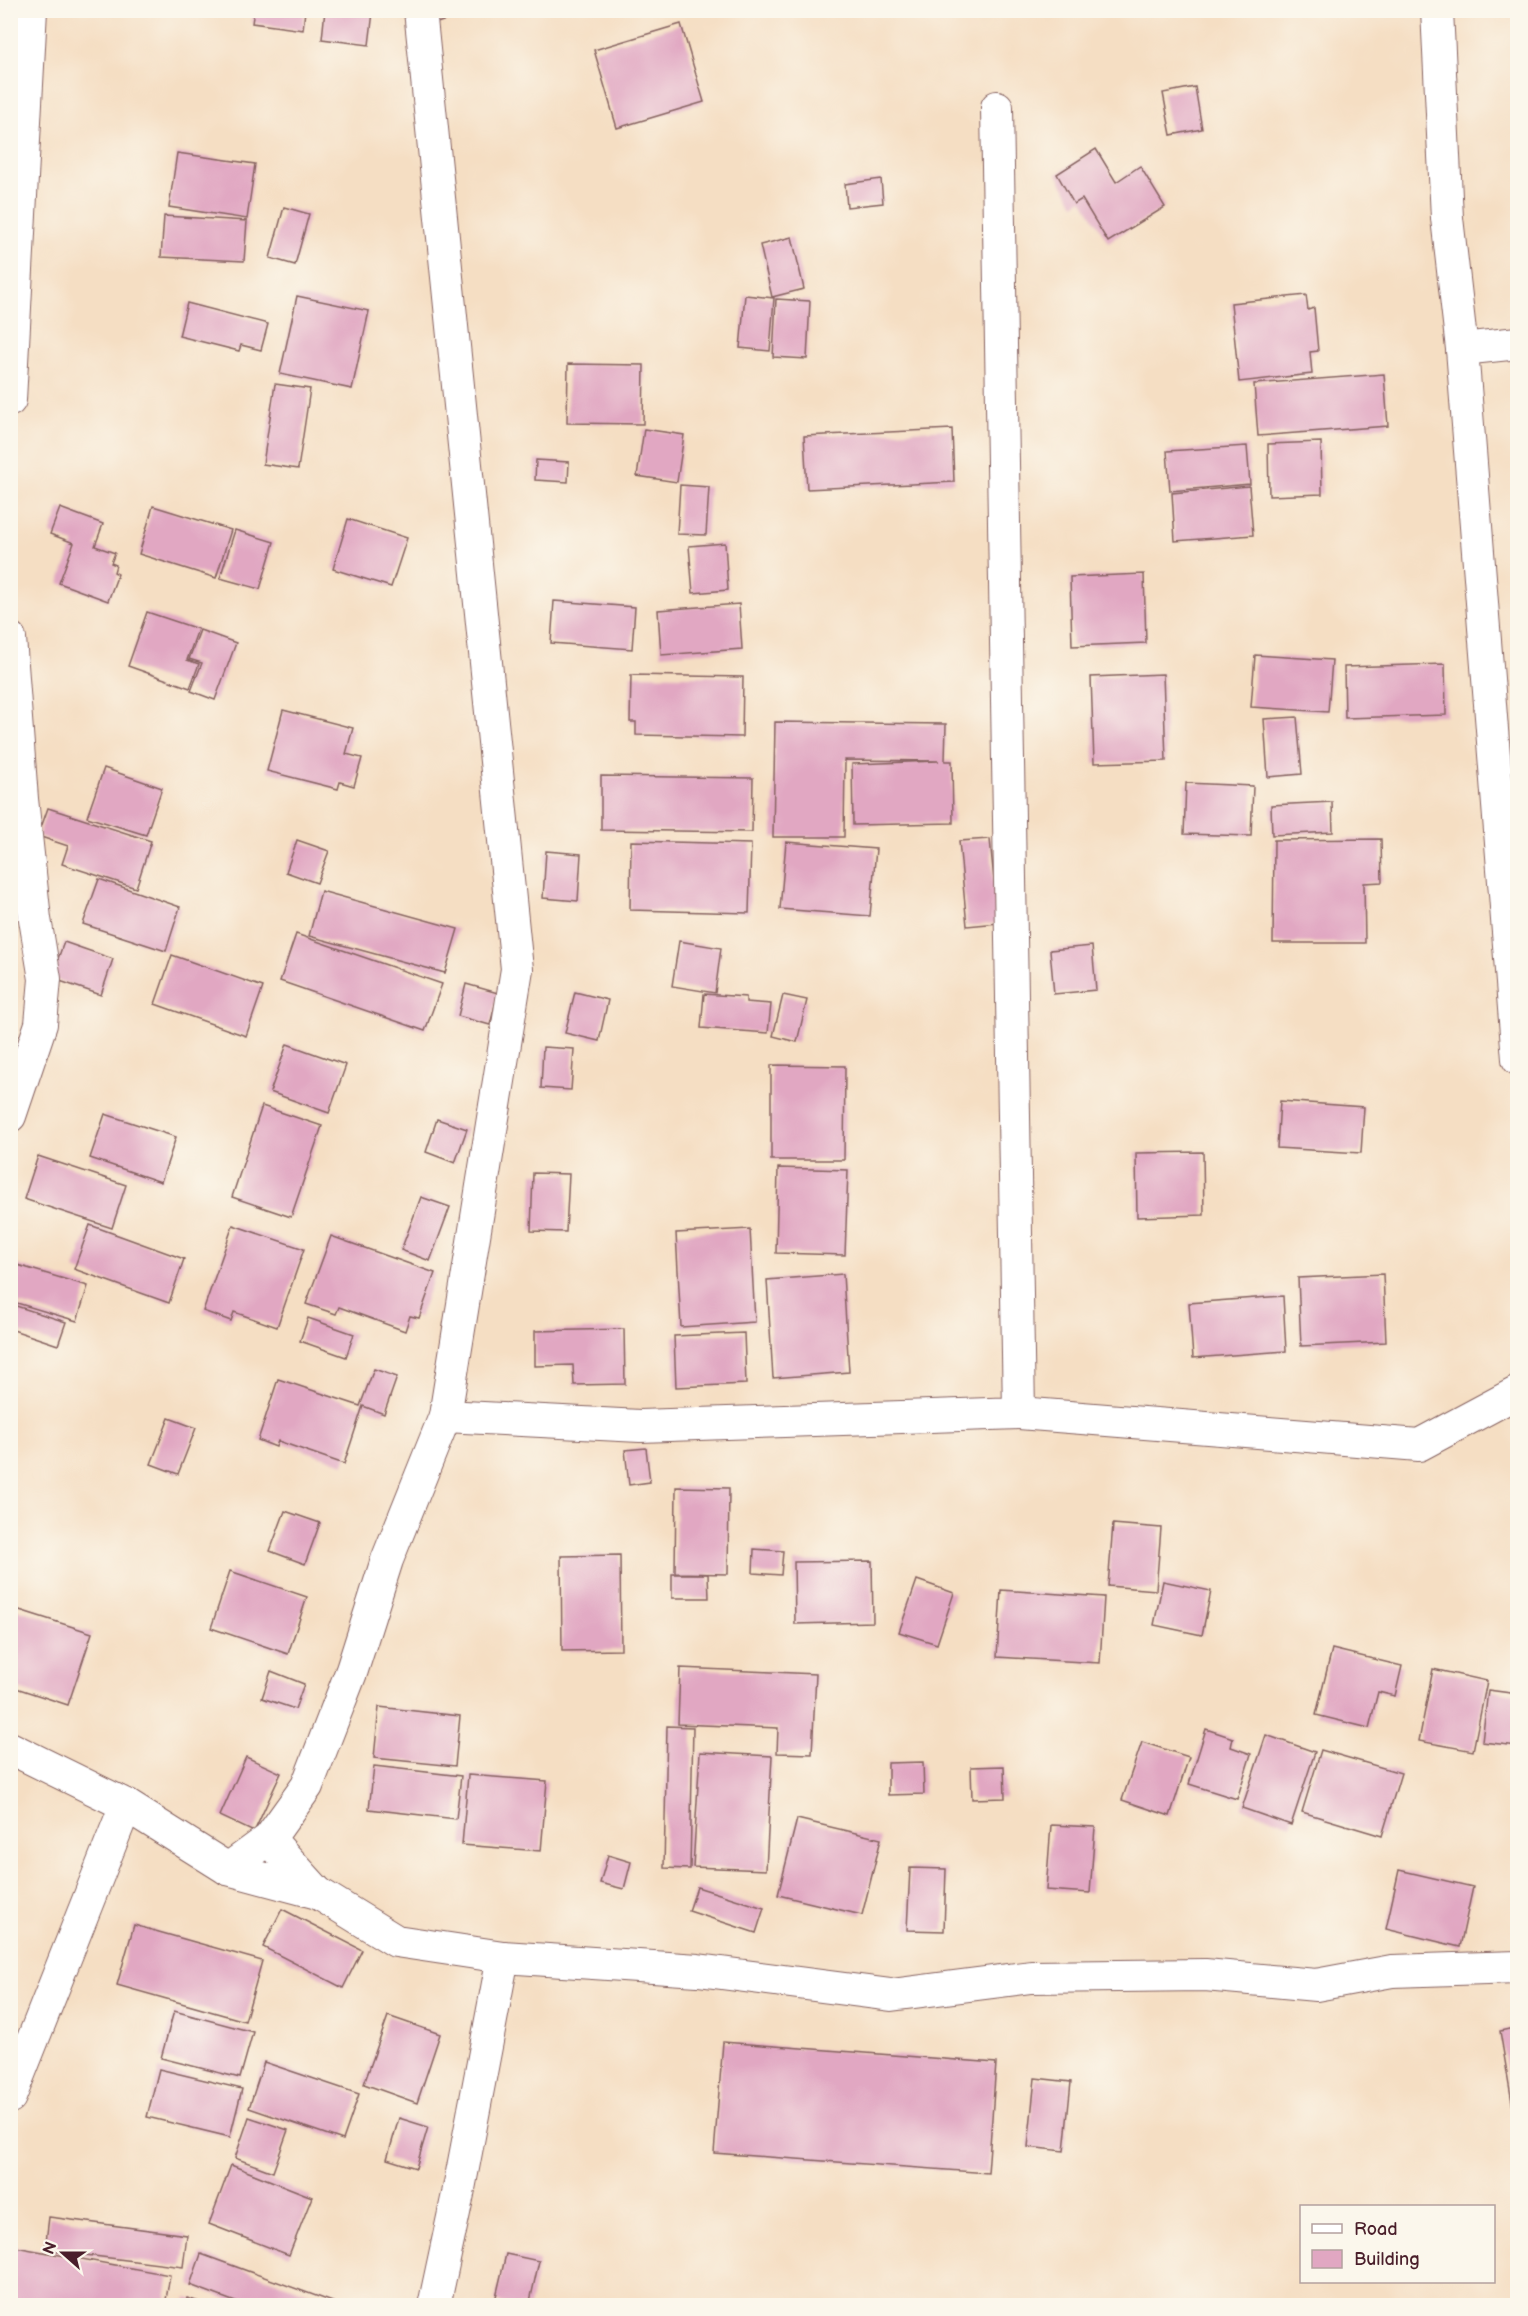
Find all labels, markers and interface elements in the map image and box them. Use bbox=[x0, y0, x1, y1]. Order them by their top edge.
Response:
legend bbox=[1300, 2205, 1495, 2283]
text: Road bbox=[1354, 2219, 1398, 2240]
north arrow bbox=[33, 2223, 93, 2283]
text: N bbox=[39, 2239, 61, 2257]
text: Building bbox=[1354, 2249, 1420, 2270]

